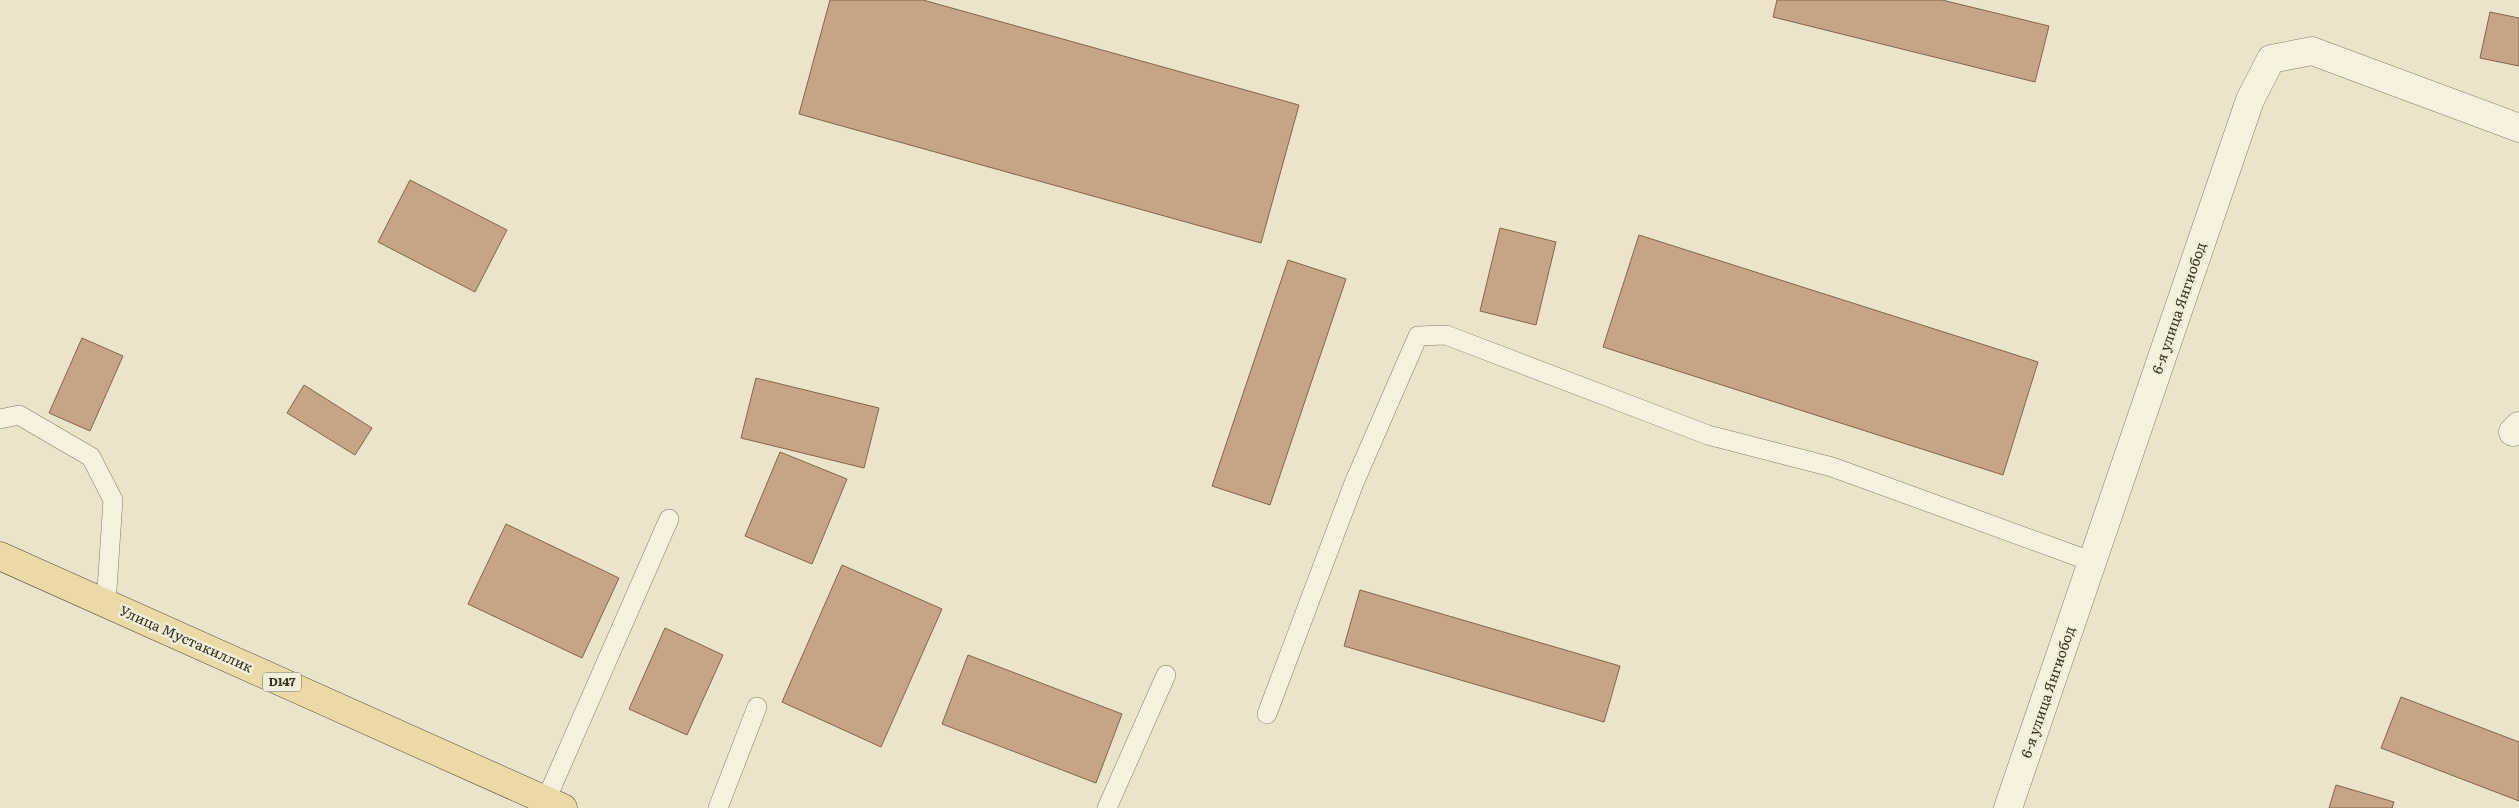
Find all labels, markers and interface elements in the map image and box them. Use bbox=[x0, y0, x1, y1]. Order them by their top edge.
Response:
street label: 6-я улица Янгиобод bbox=[2146, 239, 2210, 376]
street label: Улица Мустакиллик bbox=[117, 600, 257, 677]
street label: 6-я улица Янгиобод bbox=[2015, 623, 2079, 760]
road number: D147 bbox=[263, 672, 301, 692]

